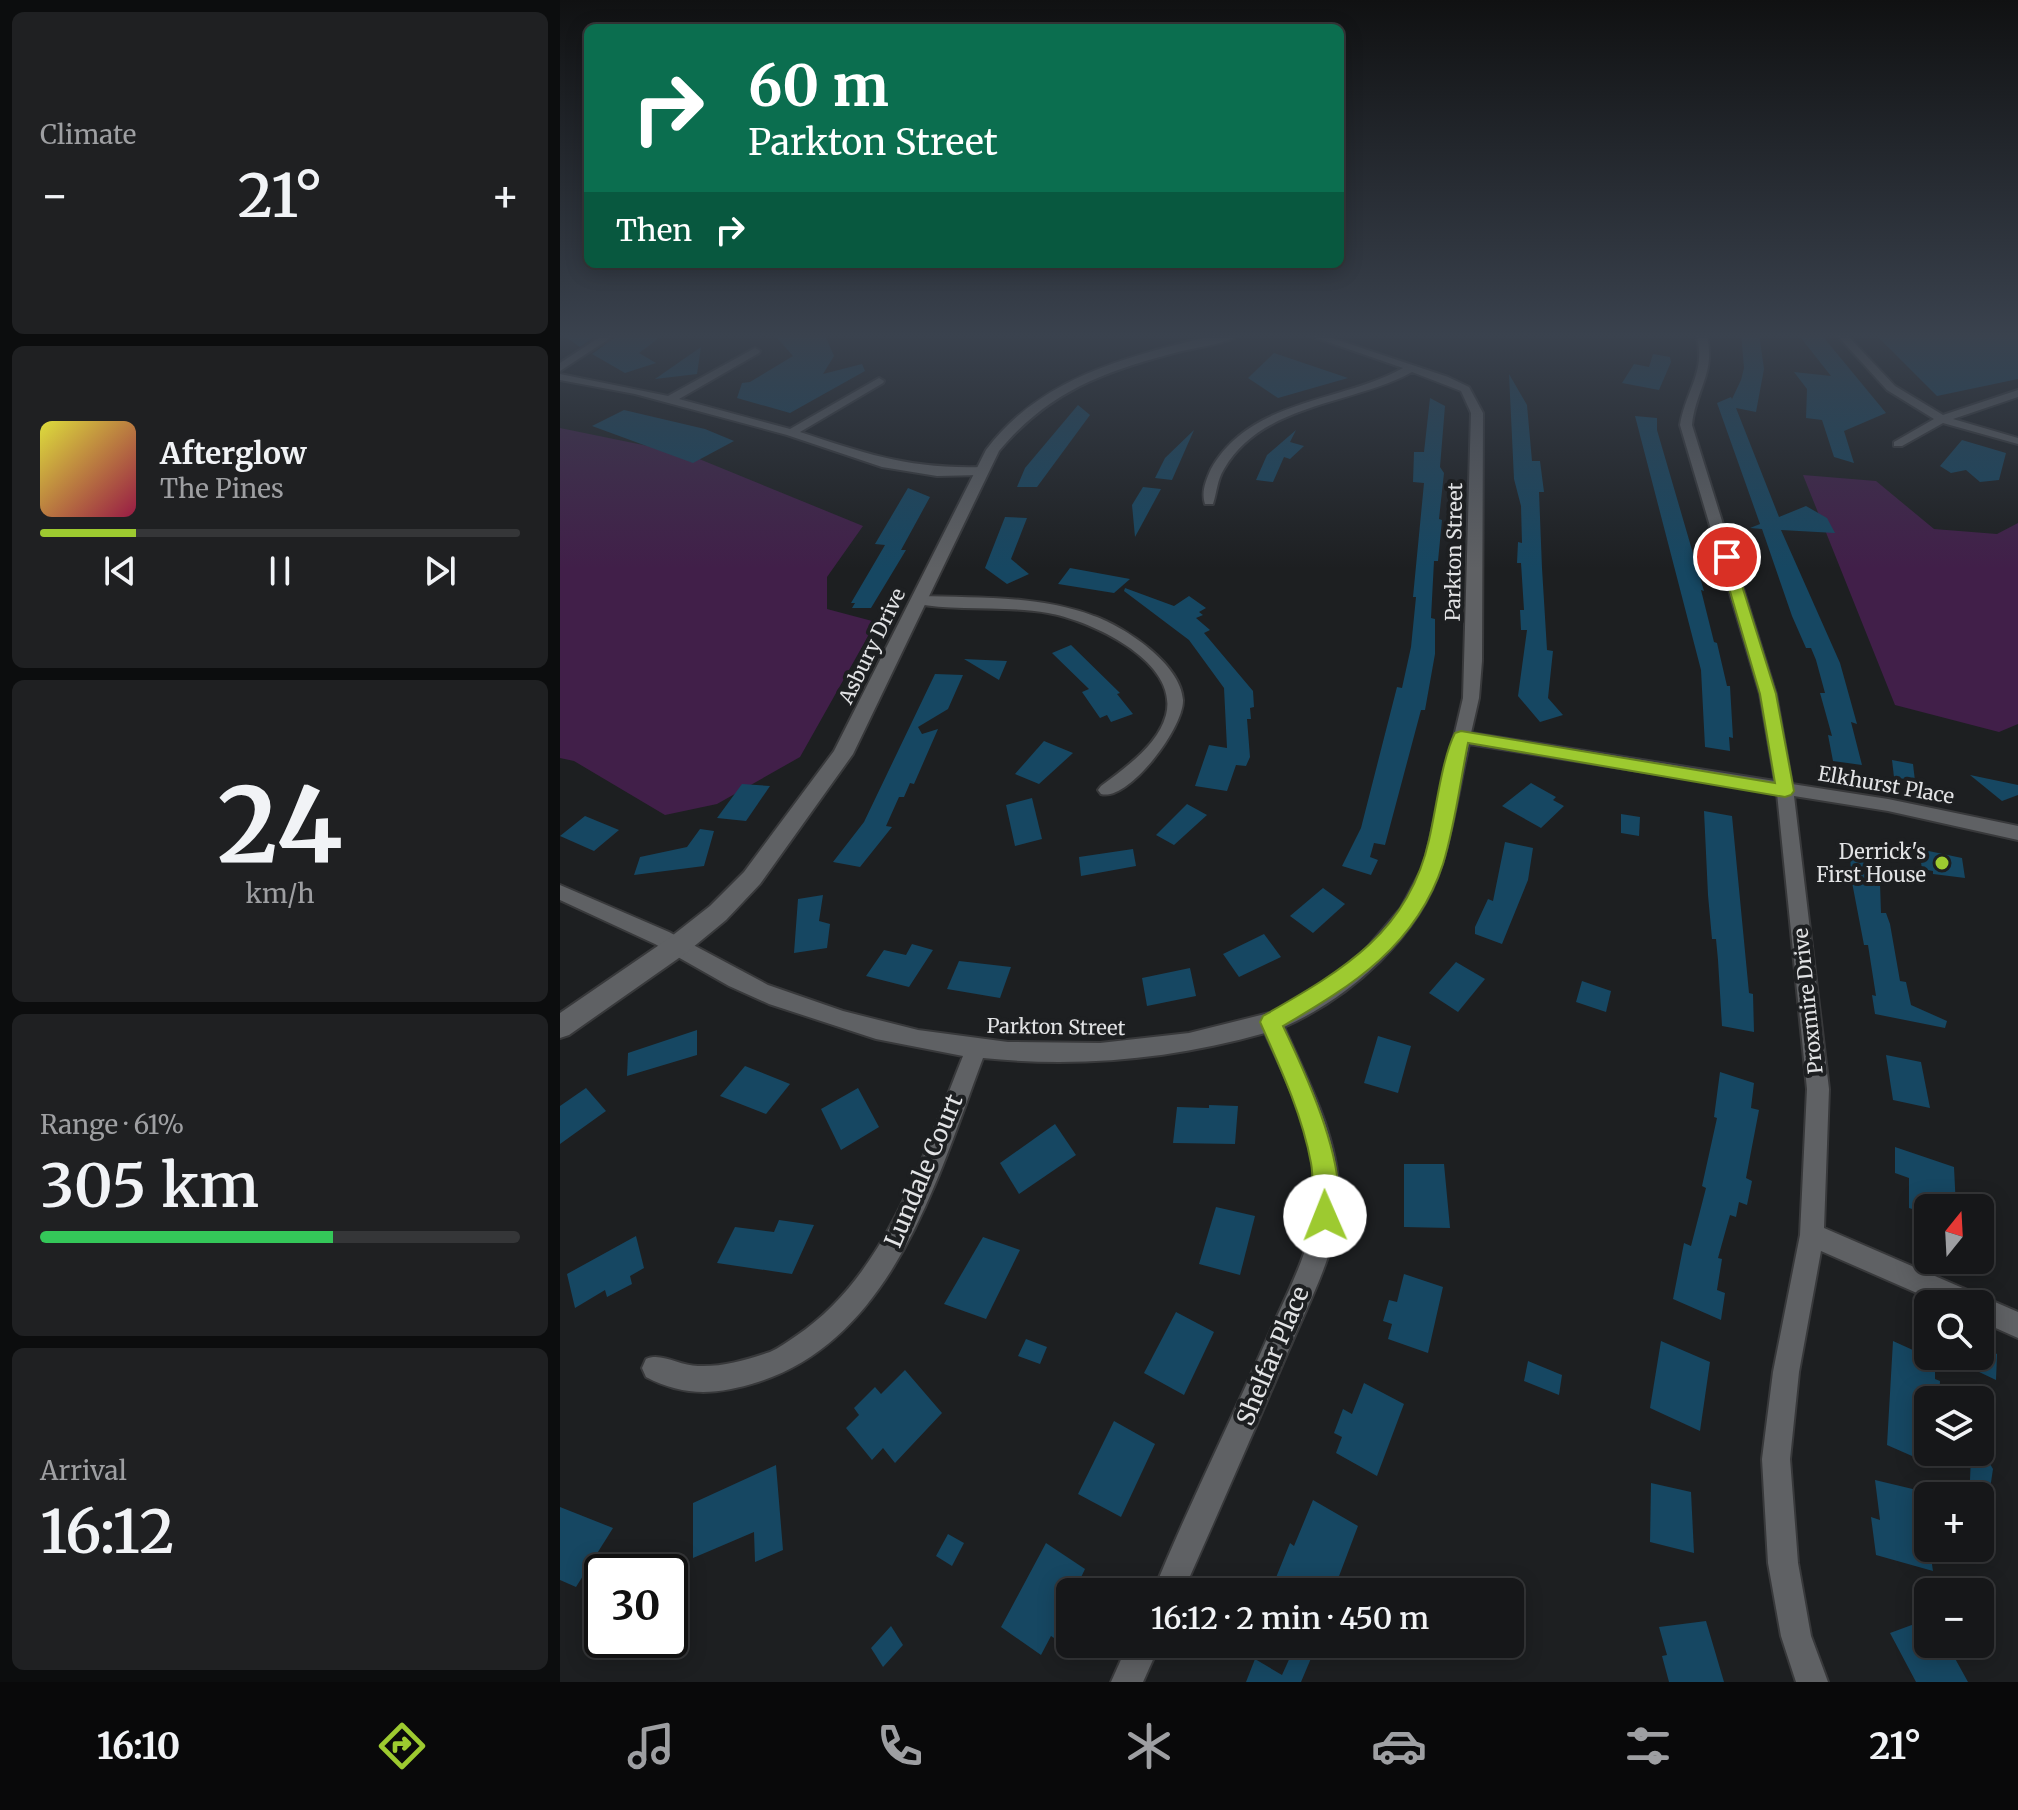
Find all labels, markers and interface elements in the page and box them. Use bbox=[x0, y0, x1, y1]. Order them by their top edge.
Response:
text: 60 m bbox=[748, 51, 889, 121]
icon: right bbox=[616, 56, 720, 160]
text: Climate bbox=[40, 118, 136, 151]
text: Parkton Street bbox=[748, 120, 998, 165]
text: 21° bbox=[237, 158, 323, 233]
text: − bbox=[40, 168, 69, 223]
text: + bbox=[491, 168, 520, 223]
icon: right bbox=[708, 208, 752, 252]
text: Then bbox=[616, 211, 692, 249]
text: Afterglow bbox=[160, 434, 307, 472]
text: The Pines bbox=[160, 472, 284, 505]
street label: Parkton Street bbox=[1440, 482, 1467, 622]
pin bbox=[1693, 523, 1761, 591]
icon: arrive bbox=[1705, 535, 1749, 579]
icon: previous bbox=[98, 549, 142, 593]
icon: pause bbox=[258, 549, 302, 593]
icon: next bbox=[418, 549, 462, 593]
street label: Asbury Drive bbox=[832, 584, 910, 709]
text: 24 bbox=[217, 760, 343, 890]
street label: Elkhurst Place bbox=[1816, 760, 1956, 809]
place label: Derrick's First House bbox=[1816, 839, 1926, 887]
marker: Derrick's First House bbox=[1933, 854, 1951, 872]
text: km/h bbox=[246, 877, 314, 910]
street label: Proxmire Drive bbox=[1787, 927, 1828, 1075]
street label: Parkton Street bbox=[986, 1013, 1126, 1040]
street label: Lundale Court bbox=[877, 1089, 970, 1252]
text: Range · 61% bbox=[40, 1108, 184, 1141]
text: 305 km bbox=[40, 1148, 259, 1223]
position arrow bbox=[1283, 1174, 1367, 1258]
north arrow bbox=[1914, 1194, 1994, 1274]
map controls bbox=[1914, 1194, 1994, 1658]
street label: Shelfar Place bbox=[1229, 1281, 1316, 1430]
button: search bbox=[1914, 1290, 1994, 1370]
button: layers bbox=[1914, 1386, 1994, 1466]
text: Arrival bbox=[40, 1454, 127, 1487]
button: + bbox=[1914, 1482, 1994, 1562]
text: 16:12 bbox=[40, 1494, 175, 1569]
speed limit sign: 30 bbox=[584, 1554, 688, 1658]
button: − bbox=[1914, 1578, 1994, 1658]
text: 16:12 · 2 min · 450 m bbox=[1151, 1599, 1429, 1637]
icon: directions bbox=[374, 1718, 430, 1774]
icon: music bbox=[623, 1718, 679, 1774]
icon: phone bbox=[872, 1718, 928, 1774]
icon: climate bbox=[1121, 1718, 1177, 1774]
icon: car bbox=[1371, 1718, 1427, 1774]
icon: filters bbox=[1620, 1718, 1676, 1774]
text: 16:10 bbox=[97, 1724, 180, 1769]
text: 21° bbox=[1869, 1724, 1921, 1769]

